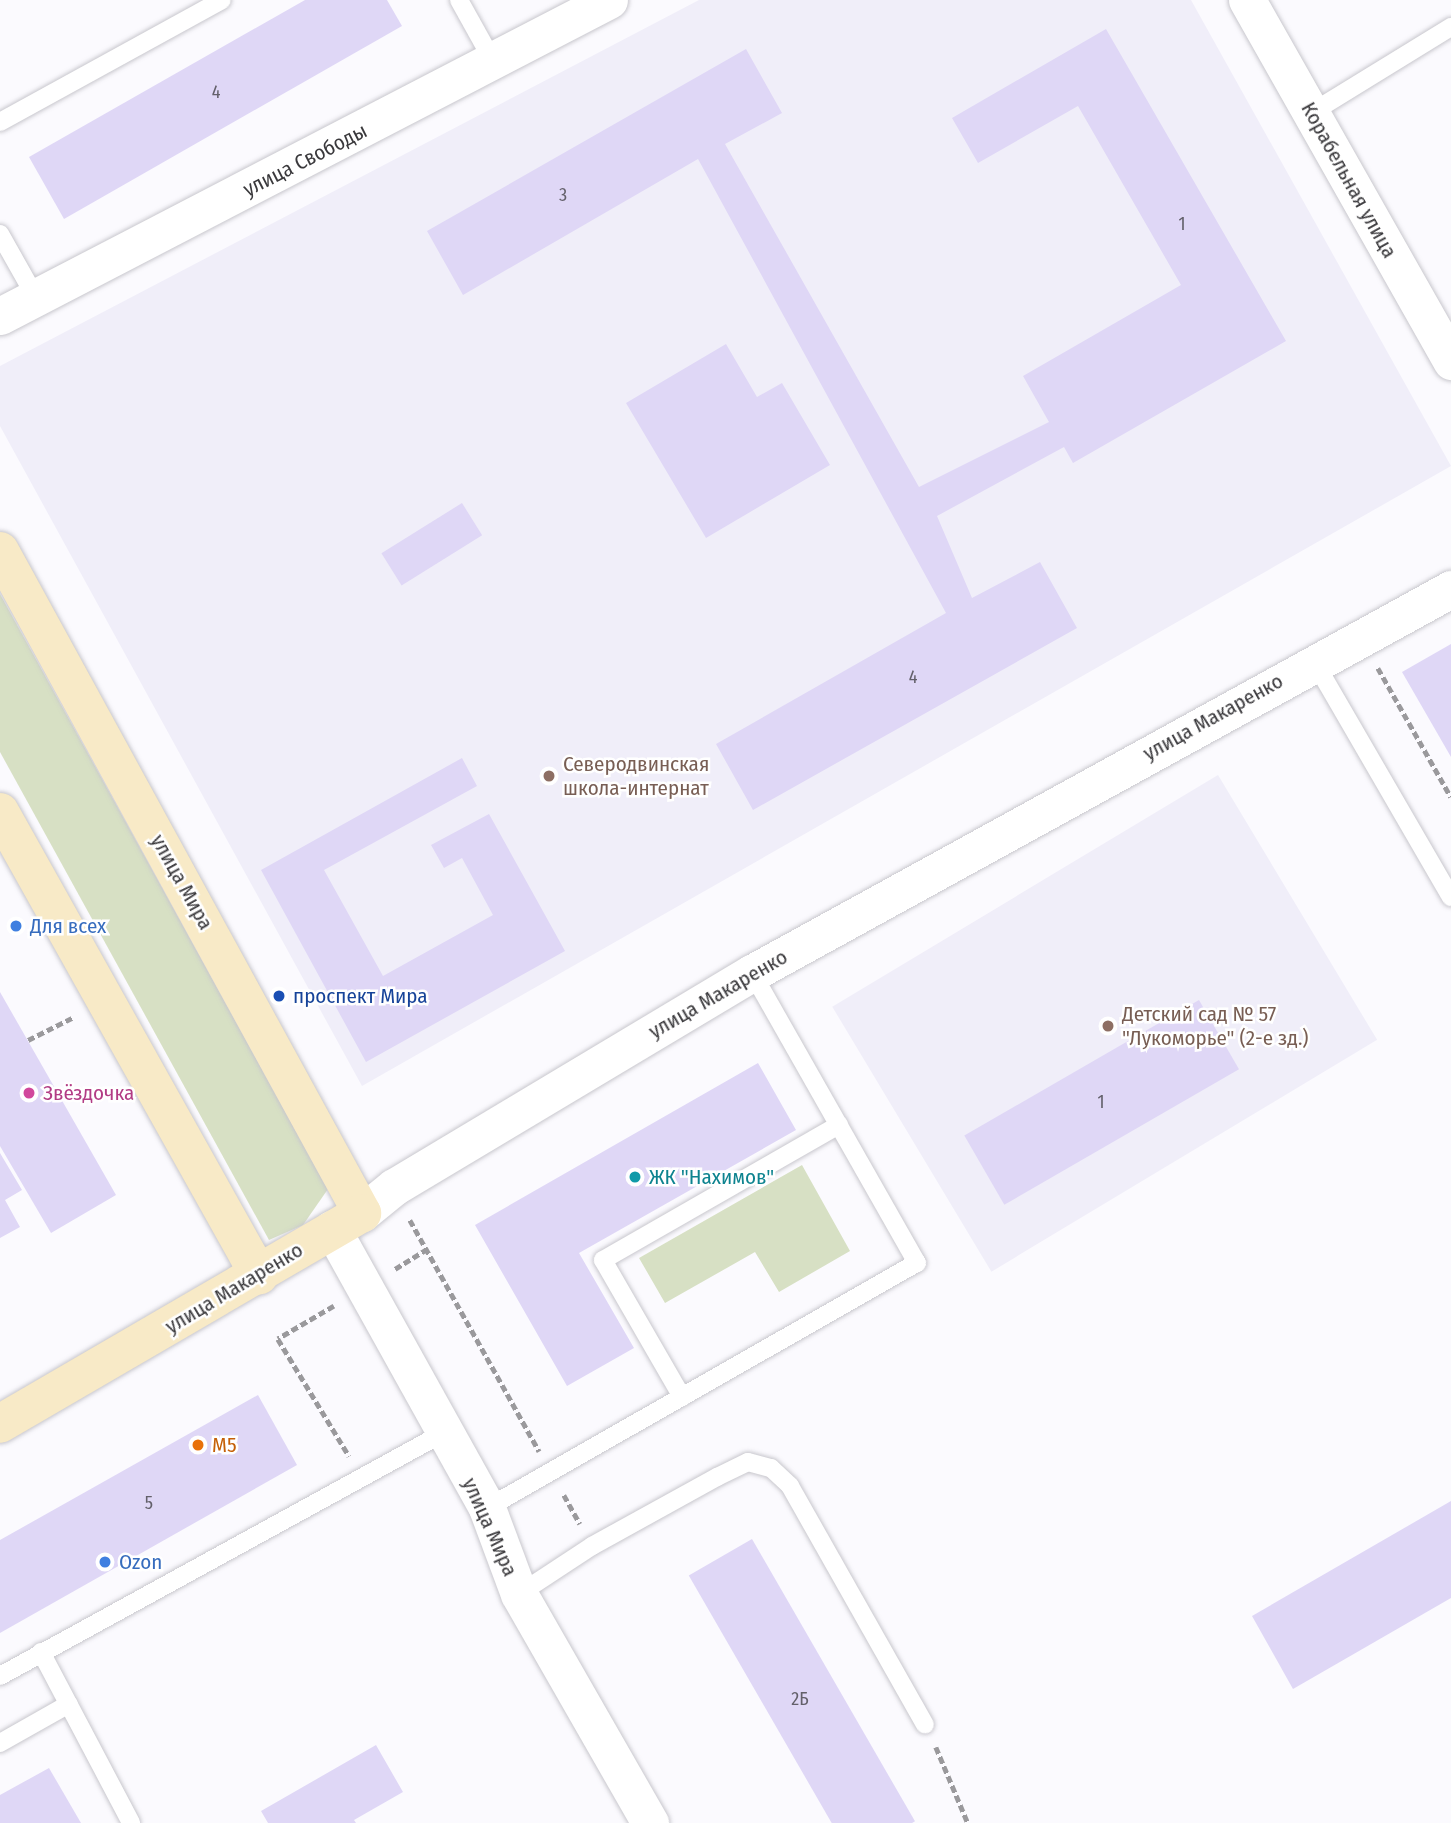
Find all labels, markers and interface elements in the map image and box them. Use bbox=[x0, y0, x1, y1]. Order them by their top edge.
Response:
house number: 4 bbox=[212, 81, 220, 103]
street label: Корабельная улица bbox=[1296, 98, 1402, 262]
street label: улица Свободы bbox=[239, 118, 371, 202]
house number: 3 bbox=[559, 184, 567, 206]
house number: 1 bbox=[1178, 213, 1186, 235]
house number: 4 bbox=[909, 666, 917, 688]
street label: улица Макаренко bbox=[1139, 668, 1287, 766]
place label: Северодвинская школа-интернат bbox=[563, 751, 709, 801]
marker: Северодвинская школа-интернат bbox=[541, 768, 557, 784]
street label: улица Мира bbox=[146, 830, 218, 934]
place label: Для всех bbox=[30, 913, 106, 939]
marker: Для всех bbox=[8, 918, 24, 934]
street label: улица Макаренко bbox=[644, 944, 792, 1044]
place label: проспект Мира bbox=[293, 983, 428, 1009]
marker: проспект Мира bbox=[271, 988, 287, 1004]
place label: Детский сад № 57 "Лукоморье" (2-е зд.) bbox=[1122, 1001, 1309, 1051]
marker: Детский сад № 57 "Лукоморье" (2-е зд.) bbox=[1100, 1018, 1116, 1034]
place label: Звёздочка bbox=[43, 1080, 134, 1106]
marker: Звёздочка bbox=[21, 1085, 37, 1101]
house number: 1 bbox=[1097, 1091, 1105, 1113]
place label: ЖК "Нахимов" bbox=[649, 1164, 774, 1190]
marker: ЖК "Нахимов" bbox=[627, 1169, 643, 1185]
street label: улица Макаренко bbox=[161, 1237, 307, 1339]
place label: М5 bbox=[212, 1432, 237, 1458]
marker: М5 bbox=[190, 1437, 206, 1453]
street label: улица Мира bbox=[457, 1474, 523, 1580]
house number: 5 bbox=[145, 1492, 153, 1514]
place label: Ozon bbox=[119, 1549, 162, 1575]
marker: Ozon bbox=[97, 1554, 113, 1570]
house number: 2Б bbox=[791, 1688, 809, 1710]

